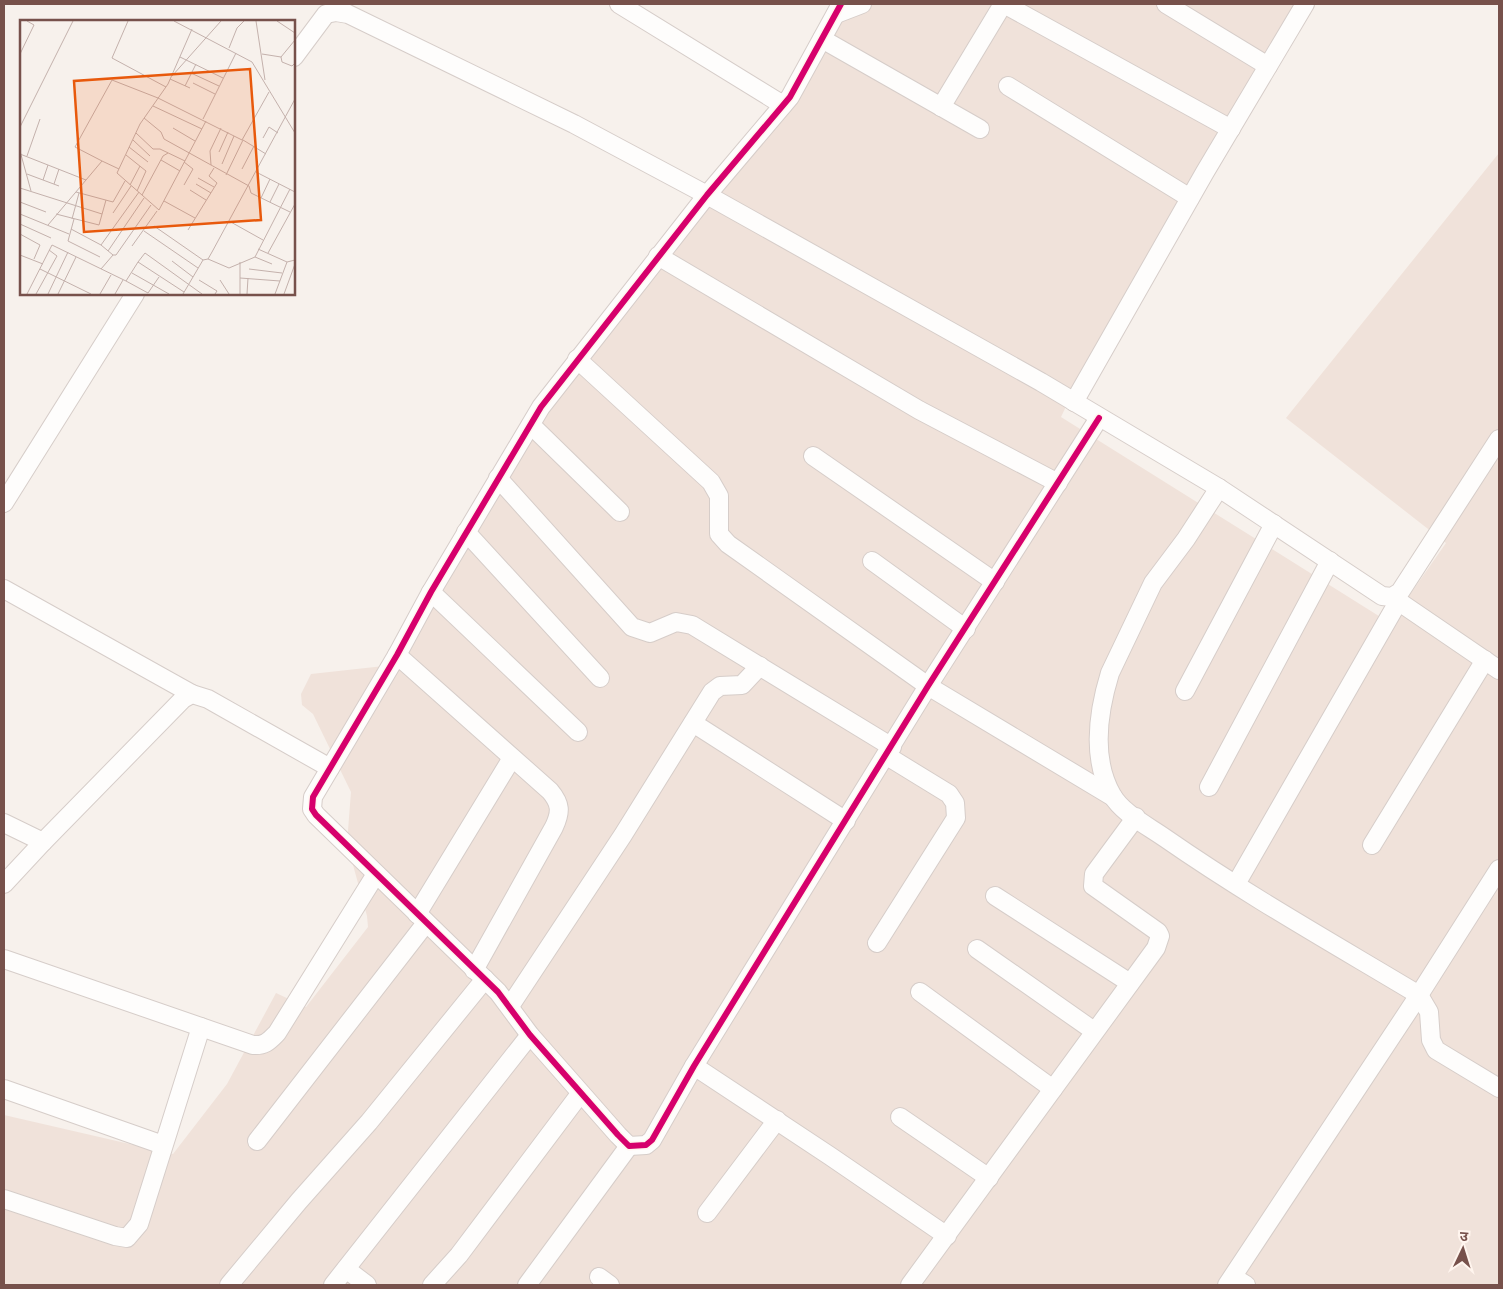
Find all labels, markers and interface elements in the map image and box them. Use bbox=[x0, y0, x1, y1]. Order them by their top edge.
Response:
inset map bbox=[20, 20, 295, 295]
north arrow bbox=[1438, 1224, 1488, 1274]
text: उ bbox=[1459, 1227, 1469, 1244]

